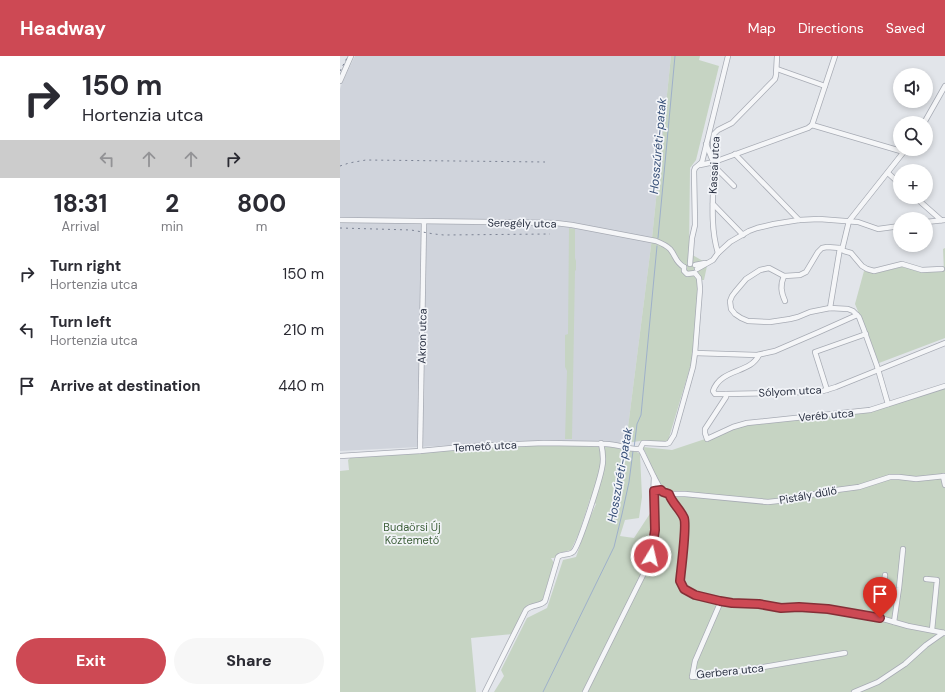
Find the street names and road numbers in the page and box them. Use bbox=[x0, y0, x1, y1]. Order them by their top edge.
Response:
street label: Kassai utca bbox=[706, 136, 722, 194]
street label: Seregély utca bbox=[487, 215, 557, 231]
street label: Akron utca bbox=[415, 308, 429, 364]
street label: Sólyom utca bbox=[758, 382, 822, 400]
street label: Veréb utca bbox=[798, 406, 854, 424]
street label: Temető utca bbox=[453, 437, 517, 455]
street label: Pistály dűlő bbox=[778, 483, 838, 507]
street label: Gerbera utca bbox=[696, 661, 764, 681]

